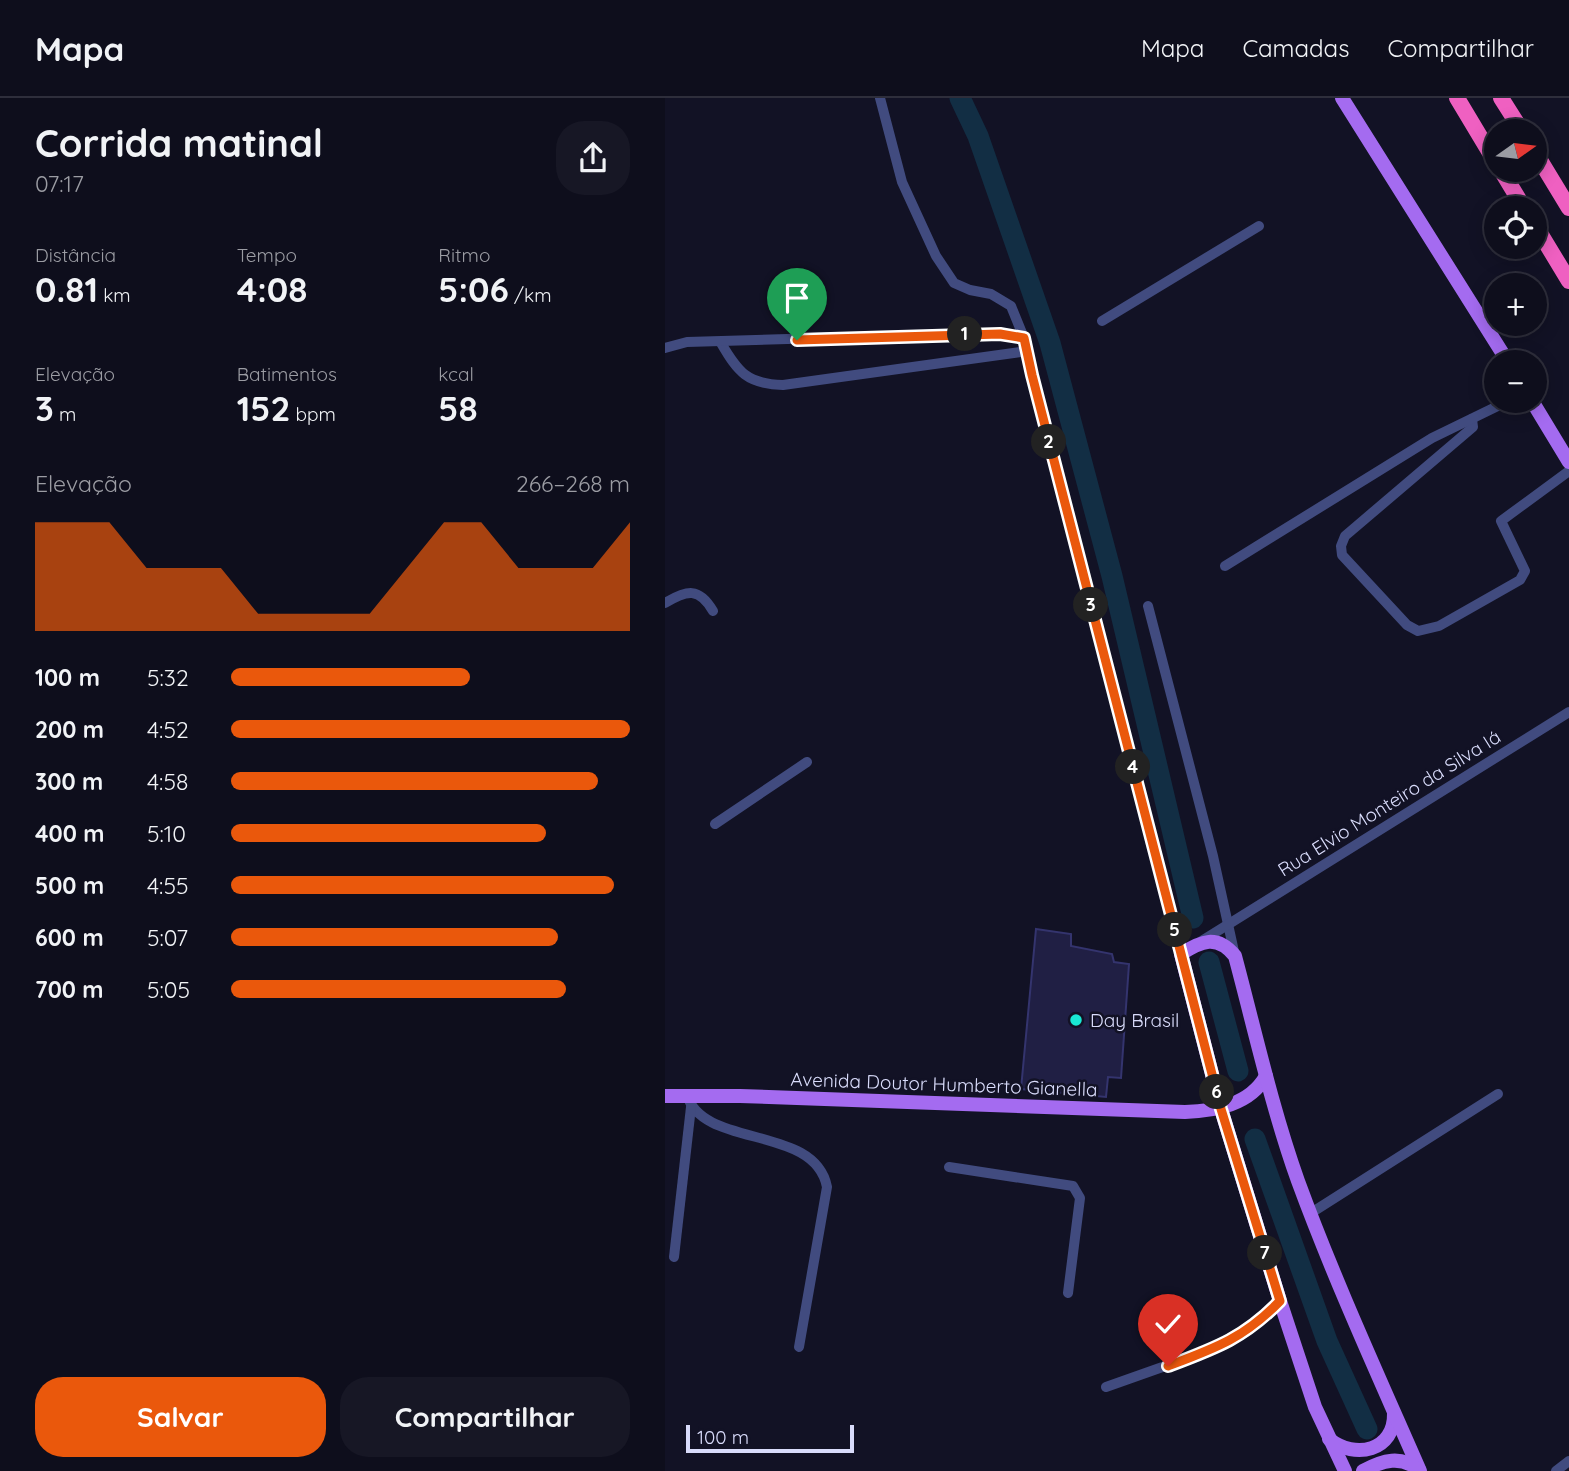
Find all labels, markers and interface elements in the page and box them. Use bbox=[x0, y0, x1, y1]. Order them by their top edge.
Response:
text: Mapa bbox=[35, 28, 124, 69]
text: Mapa bbox=[1141, 33, 1204, 63]
text: Camadas bbox=[1242, 33, 1349, 63]
text: Compartilhar bbox=[1387, 33, 1534, 63]
text: Corrida matinal bbox=[35, 119, 323, 167]
north arrow bbox=[1484, 119, 1547, 182]
map controls bbox=[1484, 119, 1547, 413]
button: share bbox=[556, 121, 630, 195]
text: 07:17 bbox=[35, 169, 84, 198]
button: locate bbox=[1484, 196, 1547, 259]
text: Distância bbox=[35, 243, 116, 267]
text: Tempo bbox=[237, 243, 297, 267]
text: Ritmo bbox=[438, 243, 490, 267]
text: 0.81 bbox=[35, 267, 98, 311]
text: 4:08 bbox=[237, 267, 307, 311]
text: 5:06 bbox=[438, 267, 509, 311]
pin bbox=[767, 268, 827, 340]
button: + bbox=[1484, 273, 1547, 336]
icon: arrive bbox=[778, 279, 816, 317]
text: km bbox=[98, 283, 131, 307]
text: /km bbox=[509, 283, 552, 307]
pin: 1 bbox=[947, 316, 983, 352]
text: 1 bbox=[961, 321, 968, 345]
button: − bbox=[1484, 350, 1547, 413]
text: Elevação bbox=[35, 362, 115, 386]
text: Batimentos bbox=[237, 362, 337, 386]
text: kcal bbox=[438, 362, 474, 386]
text: 3 bbox=[35, 386, 54, 430]
text: 152 bbox=[237, 386, 290, 430]
text: 58 bbox=[438, 386, 478, 430]
text: m bbox=[54, 402, 76, 426]
text: bpm bbox=[290, 402, 336, 426]
pin: 2 bbox=[1031, 424, 1067, 460]
text: 2 bbox=[1043, 429, 1054, 453]
text: Elevação bbox=[35, 469, 132, 498]
text: 266–268 m bbox=[516, 469, 630, 498]
pin: 3 bbox=[1073, 588, 1109, 622]
text: 3 bbox=[1085, 592, 1096, 616]
text: 100 m bbox=[35, 663, 100, 692]
text: 5:32 bbox=[147, 663, 189, 692]
text: 200 m bbox=[35, 715, 104, 744]
text: 4:52 bbox=[147, 715, 189, 744]
street label: Rua Elvio Monteiro da Silva Iá bbox=[1273, 724, 1505, 882]
pin: 4 bbox=[1115, 750, 1151, 784]
text: 4 bbox=[1127, 754, 1138, 778]
text: 300 m bbox=[35, 767, 103, 796]
text: 4:58 bbox=[147, 767, 188, 796]
text: 400 m bbox=[35, 819, 104, 848]
text: 5:10 bbox=[147, 819, 186, 848]
text: 500 m bbox=[35, 871, 104, 900]
text: 4:55 bbox=[147, 871, 189, 900]
pin: 5 bbox=[1157, 912, 1193, 948]
text: 5 bbox=[1169, 917, 1180, 941]
text: 600 m bbox=[35, 923, 104, 952]
text: 5:07 bbox=[147, 923, 188, 952]
text: 700 m bbox=[35, 975, 104, 1004]
text: 5:05 bbox=[147, 975, 190, 1004]
place label: Day Brasil bbox=[1090, 1008, 1179, 1032]
marker: Day Brasil bbox=[1068, 1012, 1084, 1028]
street label: Avenida Doutor Humberto Gianella bbox=[790, 1067, 1098, 1101]
pin: 6 bbox=[1199, 1074, 1235, 1110]
text: 6 bbox=[1211, 1079, 1222, 1103]
pin: 7 bbox=[1247, 1236, 1283, 1270]
text: 7 bbox=[1259, 1240, 1270, 1264]
pin bbox=[1138, 1294, 1198, 1366]
icon: check bbox=[1149, 1305, 1187, 1343]
button: Salvar bbox=[35, 1377, 326, 1457]
button: Compartilhar bbox=[340, 1377, 630, 1457]
scale bar bbox=[686, 1422, 854, 1454]
text: 100 m bbox=[697, 1425, 749, 1449]

